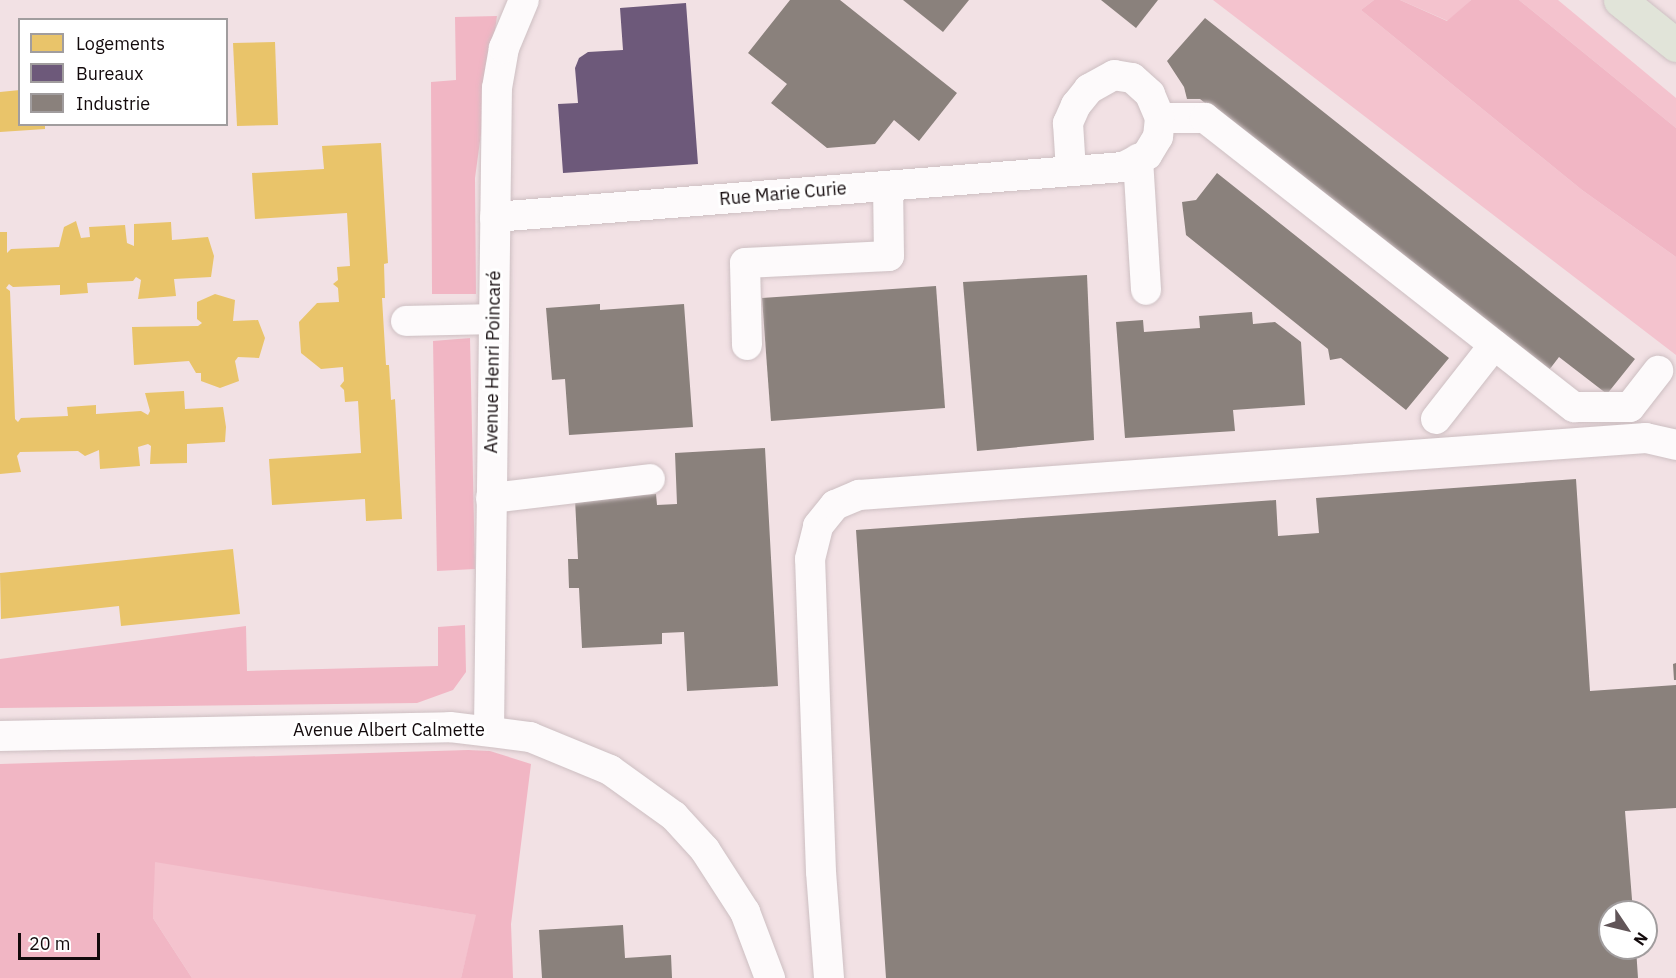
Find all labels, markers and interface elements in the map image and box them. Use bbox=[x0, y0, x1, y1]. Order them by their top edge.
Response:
legend bbox=[18, 18, 228, 126]
text: Logements bbox=[76, 32, 165, 55]
text: Bureaux bbox=[76, 62, 143, 85]
text: Industrie bbox=[76, 92, 150, 115]
street label: Rue Marie Curie bbox=[718, 178, 848, 210]
street label: Avenue Henri Poincaré bbox=[481, 270, 505, 454]
street label: Avenue Albert Calmette bbox=[293, 719, 485, 741]
north arrow bbox=[1598, 900, 1658, 960]
scale bar bbox=[21, 921, 104, 959]
text: N bbox=[1630, 929, 1653, 950]
text: 20 m bbox=[29, 932, 71, 955]

